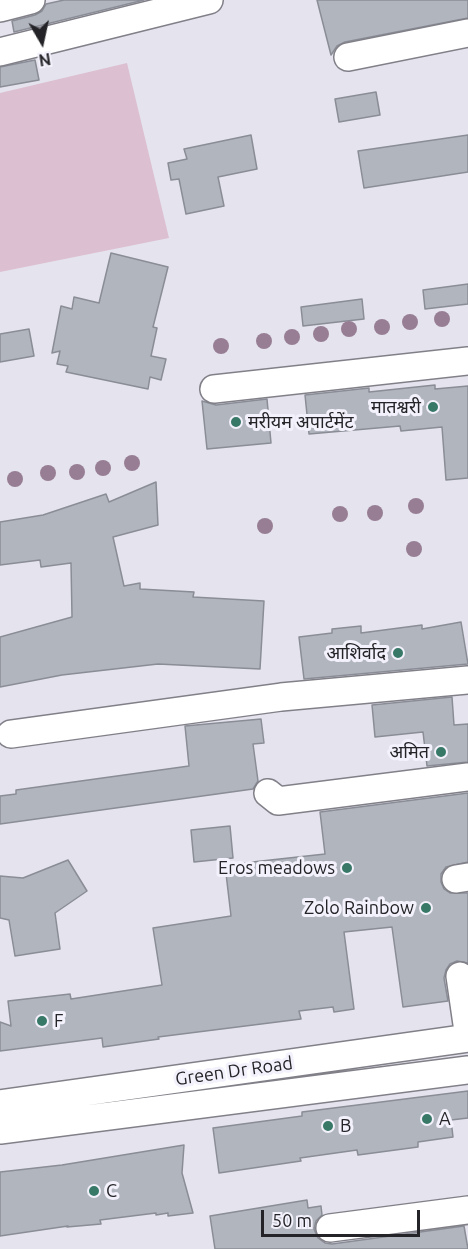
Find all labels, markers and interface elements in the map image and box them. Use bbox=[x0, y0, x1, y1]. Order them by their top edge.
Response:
north arrow bbox=[12, 12, 72, 72]
text: N bbox=[38, 50, 52, 70]
place label: मातश्वरी bbox=[371, 396, 421, 418]
marker: मातश्वरी bbox=[426, 400, 440, 414]
place label: मरीयम अपार्टमेंट bbox=[248, 411, 354, 433]
marker: मरीयम अपार्टमेंट bbox=[229, 415, 243, 429]
place label: आशिर्वाद bbox=[326, 642, 386, 664]
marker: आशिर्वाद bbox=[391, 646, 405, 660]
place label: अमित bbox=[390, 741, 429, 763]
marker: अमित bbox=[434, 745, 448, 759]
place label: Eros meadows bbox=[218, 857, 335, 879]
marker: Eros meadows bbox=[340, 861, 354, 875]
place label: Zolo Rainbow bbox=[304, 897, 414, 919]
marker: Zolo Rainbow bbox=[419, 901, 433, 915]
place label: F bbox=[54, 1010, 63, 1032]
marker: F bbox=[35, 1014, 49, 1028]
street label: Green Dr Road bbox=[174, 1052, 294, 1090]
place label: A bbox=[439, 1108, 451, 1130]
marker: A bbox=[420, 1112, 434, 1126]
place label: B bbox=[340, 1115, 351, 1137]
marker: B bbox=[321, 1119, 335, 1133]
place label: C bbox=[106, 1180, 117, 1202]
marker: C bbox=[87, 1184, 101, 1198]
scale bar bbox=[264, 1198, 423, 1236]
text: 50 m bbox=[272, 1210, 312, 1230]

